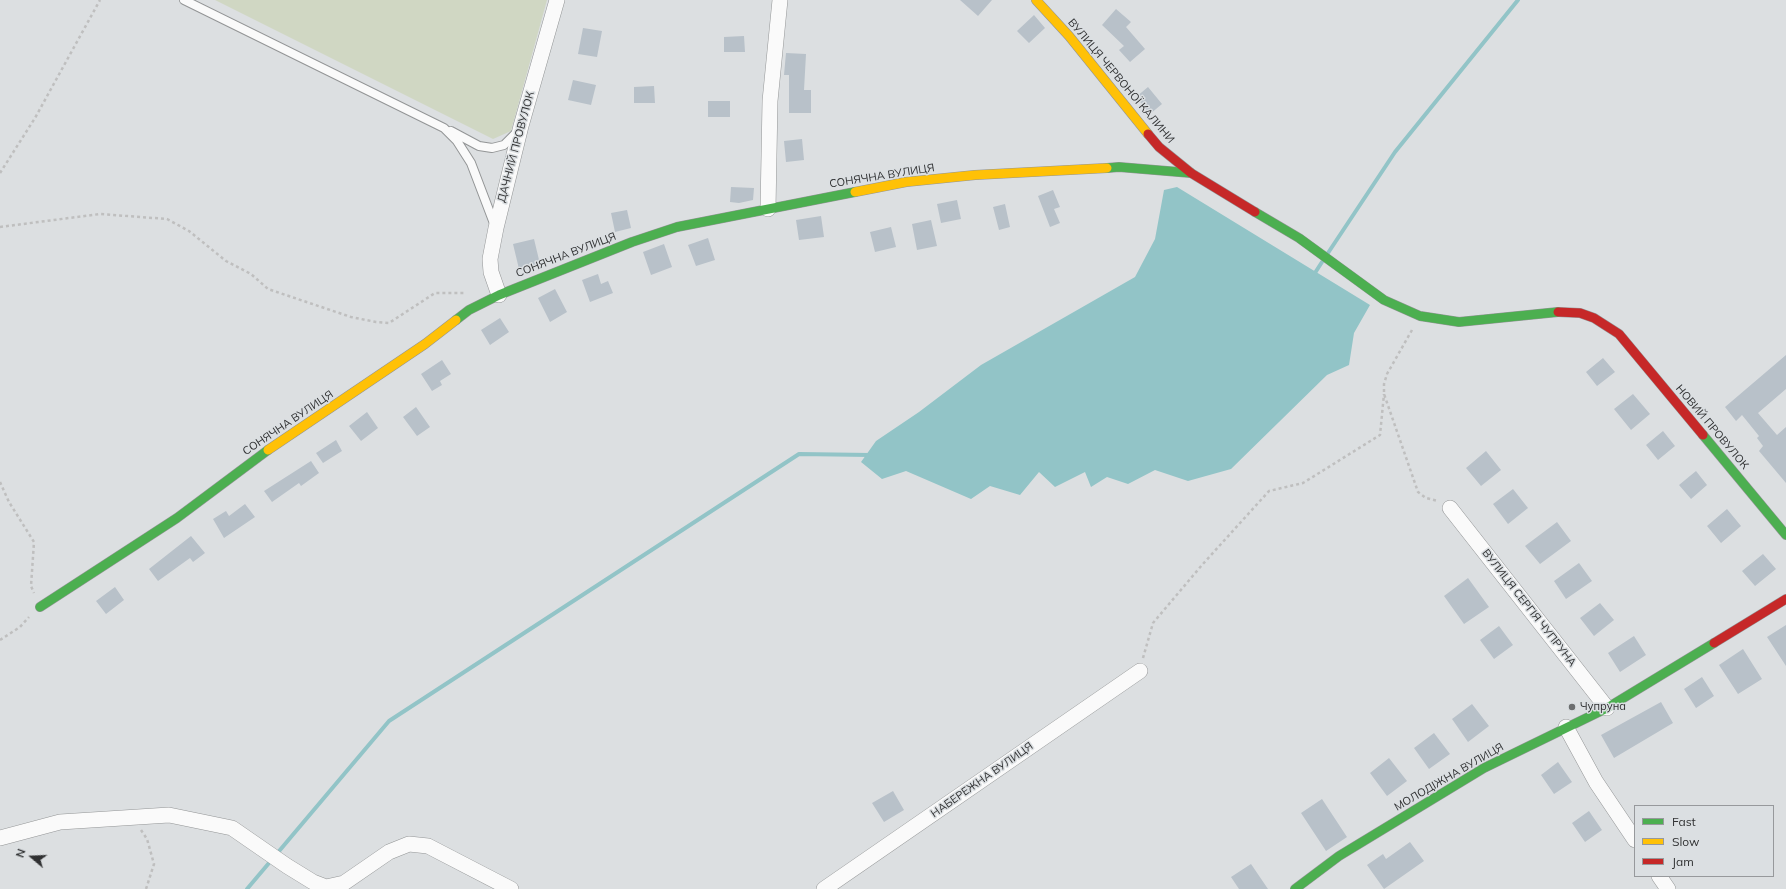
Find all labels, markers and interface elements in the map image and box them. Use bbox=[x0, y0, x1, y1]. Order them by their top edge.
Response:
street label: ВУЛИЦЯ ЧЕРВОНОЇ КАЛИНИ bbox=[1065, 16, 1177, 146]
street label: ДАЧНИЙ ПРОВУЛОК bbox=[495, 90, 537, 204]
street label: СОНЯЧНА ВУЛИЦЯ bbox=[828, 161, 936, 191]
street label: СОНЯЧНА ВУЛИЦЯ bbox=[514, 230, 618, 280]
street label: НОВИЙ ПРОВУЛОК bbox=[1673, 382, 1751, 472]
street label: СОНЯЧНА ВУЛИЦЯ bbox=[240, 388, 336, 458]
street label: ВУЛИЦЯ СЕРГІЯ ЧУПРУНА bbox=[1479, 547, 1579, 669]
place label: Чупруна bbox=[1580, 700, 1626, 714]
marker: Чупруна bbox=[1567, 702, 1577, 712]
street label: НАБЕРЕЖНА ВУЛИЦЯ bbox=[928, 740, 1036, 820]
street label: МОЛОДІЖНА ВУЛИЦЯ bbox=[1392, 740, 1506, 814]
legend bbox=[1634, 805, 1774, 877]
text: Fast bbox=[1672, 814, 1696, 829]
text: Slow bbox=[1672, 834, 1700, 849]
north arrow bbox=[12, 837, 52, 877]
text: N bbox=[13, 847, 29, 859]
text: Jam bbox=[1672, 854, 1694, 869]

